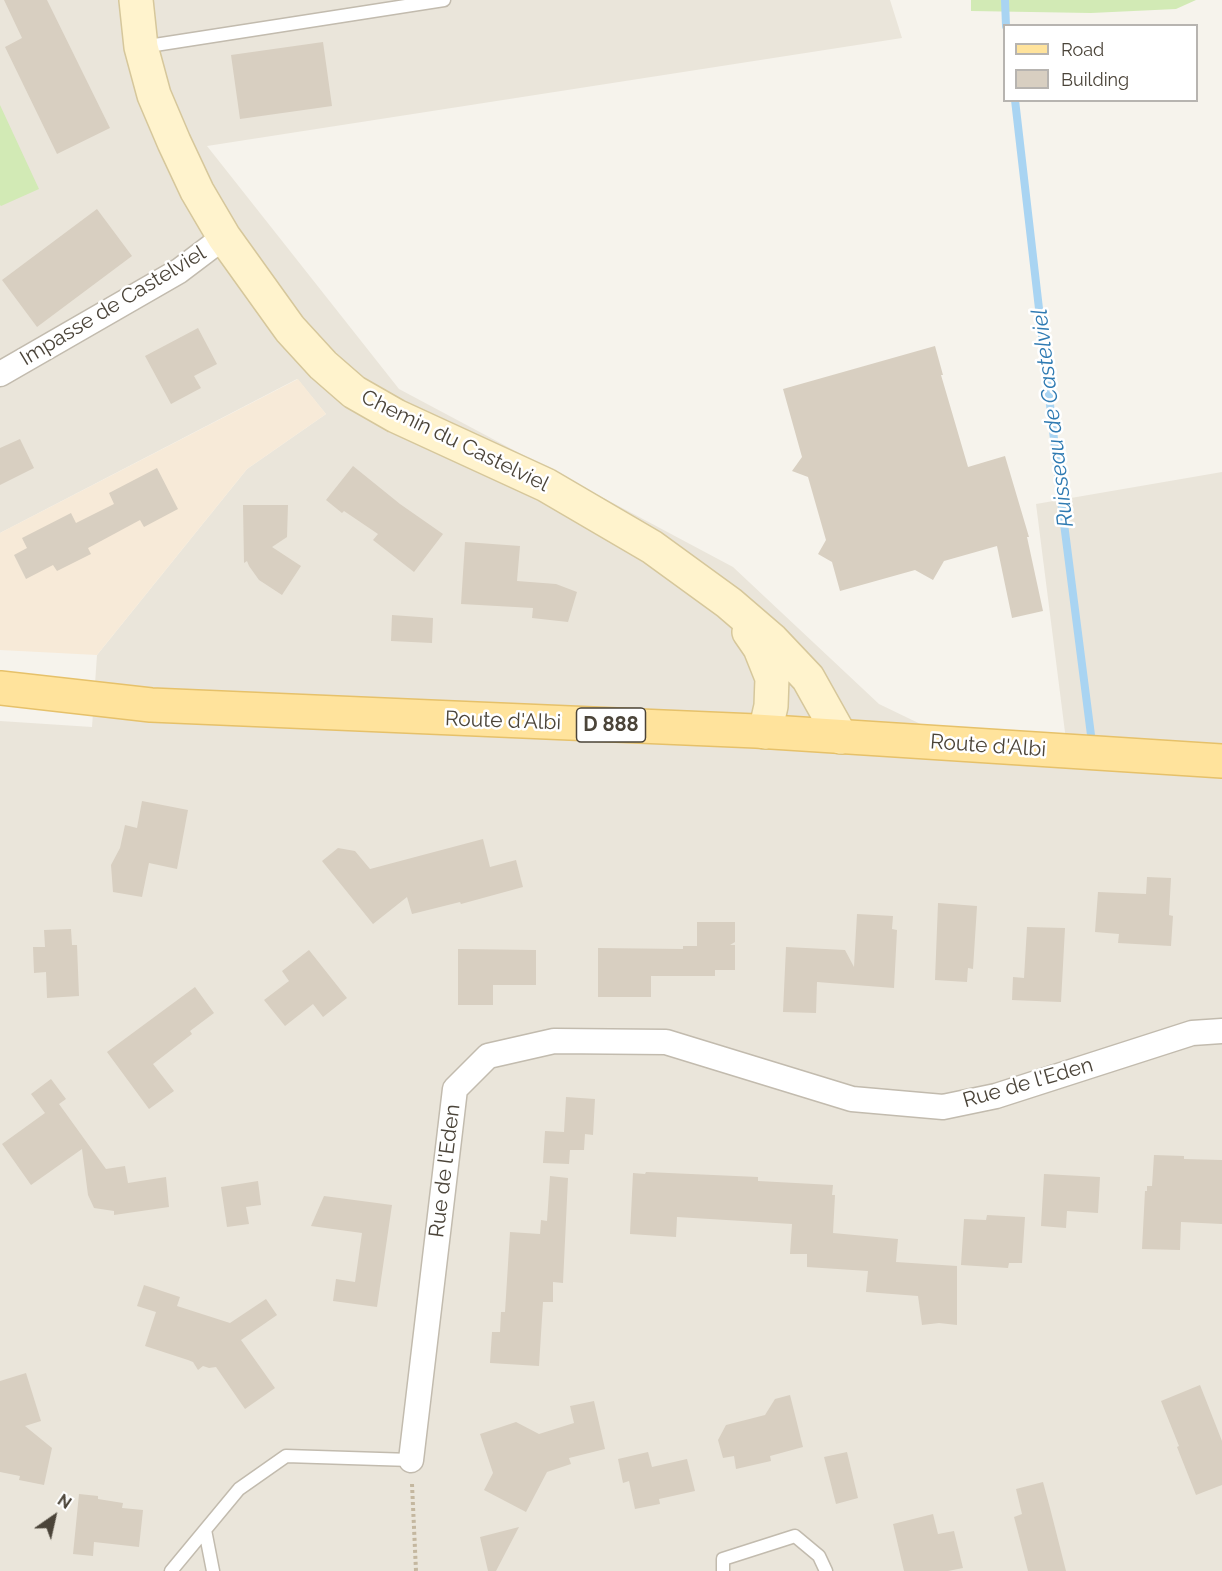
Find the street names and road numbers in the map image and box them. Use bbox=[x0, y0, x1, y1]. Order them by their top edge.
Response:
street label: Impasse de Castelviel bbox=[16, 241, 210, 371]
street label: Chemin du Castelviel bbox=[357, 385, 553, 497]
street label: Route d'Albi bbox=[445, 706, 561, 736]
road number: D 888 bbox=[576, 708, 646, 742]
street label: Route d'Albi bbox=[929, 729, 1047, 763]
street label: Rue de l'Eden bbox=[960, 1052, 1096, 1114]
street label: Rue de l'Eden bbox=[424, 1103, 466, 1239]

